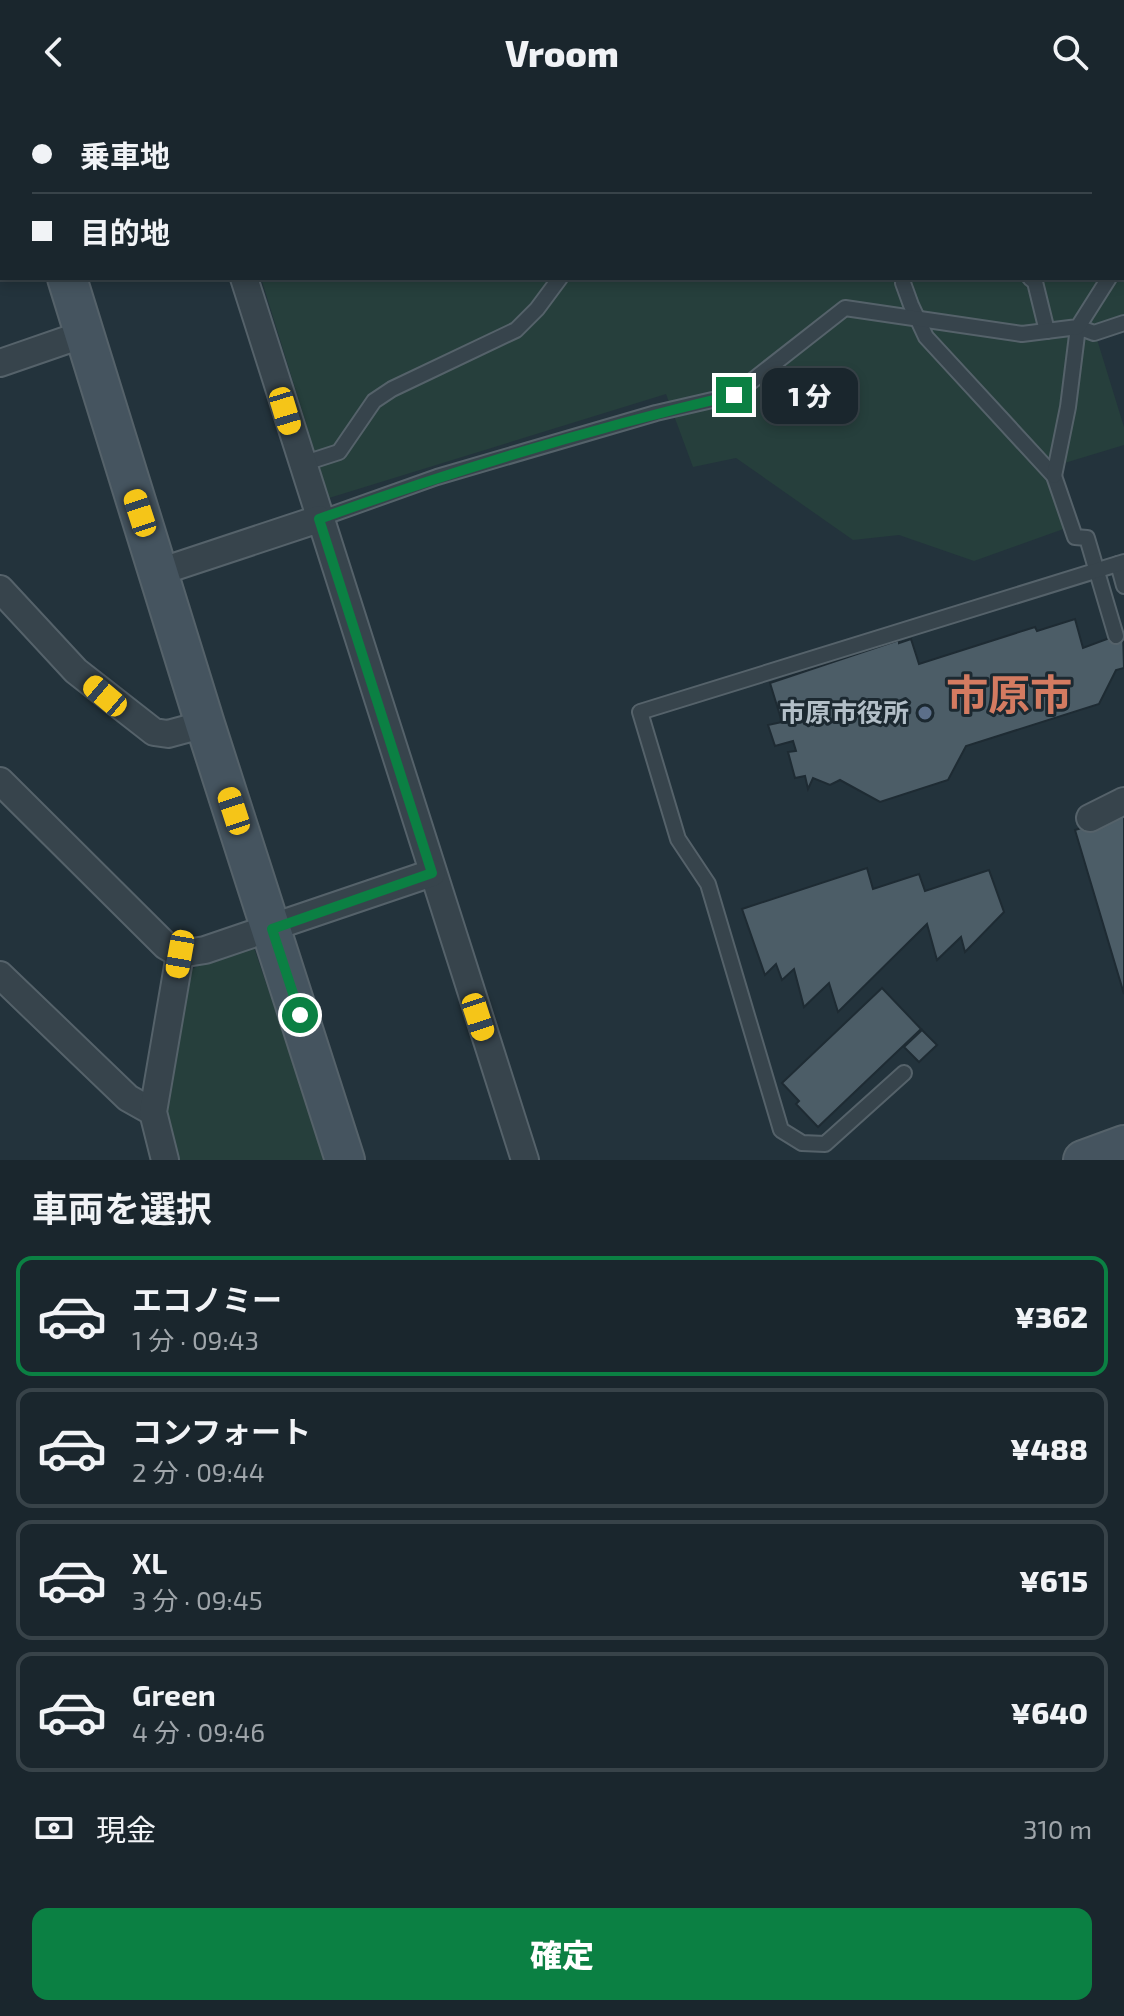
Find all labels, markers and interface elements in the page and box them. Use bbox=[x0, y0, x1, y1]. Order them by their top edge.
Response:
icon: back bbox=[32, 30, 76, 74]
icon: search bbox=[1048, 30, 1092, 74]
text: Vroom bbox=[505, 31, 619, 74]
text: 乗車地 bbox=[80, 137, 170, 173]
text: 目的地 bbox=[80, 214, 170, 250]
callout: 1 分 bbox=[762, 367, 858, 423]
route end bbox=[716, 377, 752, 413]
text: 1 分 bbox=[788, 380, 832, 411]
car bbox=[267, 385, 303, 437]
car bbox=[121, 486, 159, 540]
district label: 市原市 bbox=[946, 668, 1072, 718]
car bbox=[79, 671, 131, 721]
place label: 市原市役所 bbox=[779, 696, 909, 727]
marker: 市原市役所 bbox=[916, 704, 934, 722]
car bbox=[215, 784, 253, 838]
car bbox=[164, 928, 196, 980]
car bbox=[459, 990, 497, 1044]
route start bbox=[282, 997, 318, 1033]
text: 車両を選択 bbox=[32, 1186, 212, 1229]
icon: car bbox=[36, 1280, 108, 1352]
text: エコノミー bbox=[132, 1281, 282, 1317]
text: ¥362 bbox=[1014, 1298, 1088, 1334]
text: 1 分 · 09:43 bbox=[132, 1324, 259, 1355]
icon: car bbox=[36, 1412, 108, 1484]
text: コンフォート bbox=[132, 1413, 311, 1449]
text: ¥488 bbox=[1010, 1430, 1088, 1466]
text: 2 分 · 09:44 bbox=[132, 1456, 265, 1487]
icon: car bbox=[36, 1544, 108, 1616]
text: XL bbox=[132, 1544, 167, 1580]
text: ¥615 bbox=[1019, 1562, 1088, 1598]
text: 3 分 · 09:45 bbox=[132, 1584, 263, 1615]
icon: car bbox=[36, 1676, 108, 1748]
text: Green bbox=[132, 1676, 216, 1712]
text: ¥640 bbox=[1010, 1694, 1088, 1730]
text: 4 分 · 09:46 bbox=[132, 1716, 265, 1747]
icon: cash bbox=[32, 1806, 76, 1850]
text: 現金 bbox=[96, 1811, 156, 1847]
text: 310 m bbox=[1023, 1813, 1092, 1844]
button: 確定 bbox=[32, 1908, 1092, 2000]

